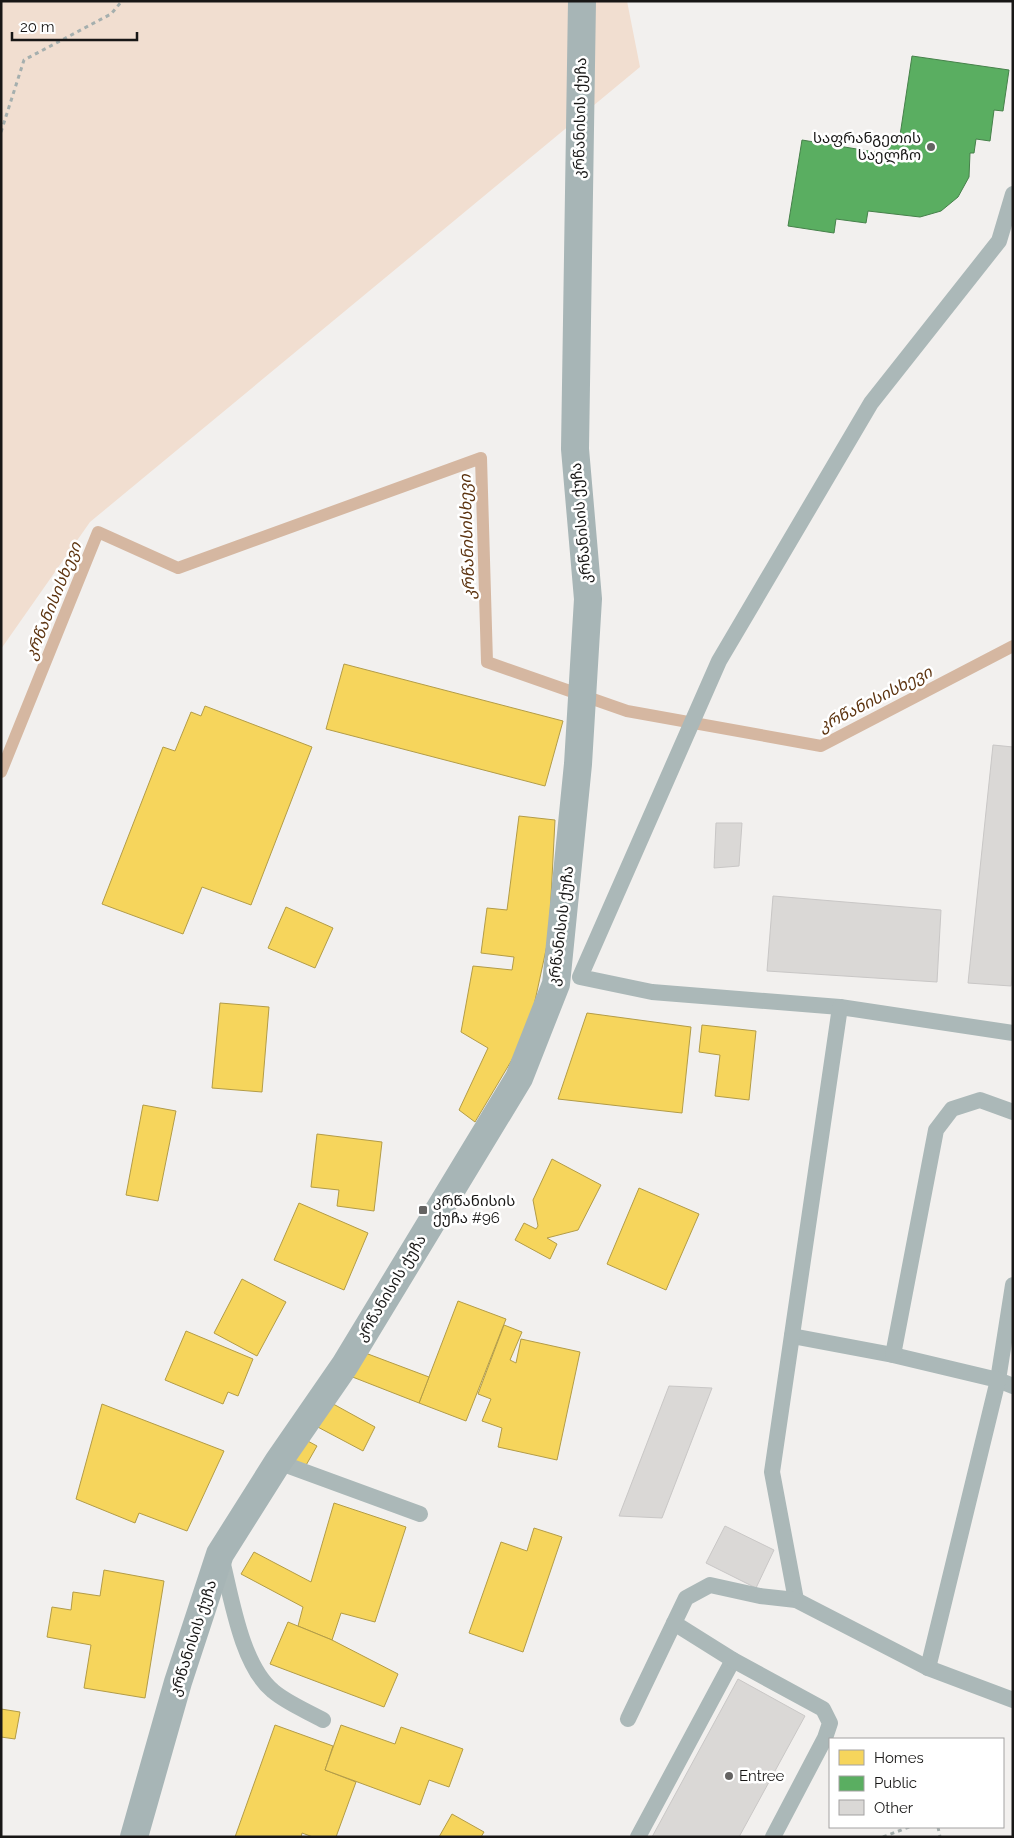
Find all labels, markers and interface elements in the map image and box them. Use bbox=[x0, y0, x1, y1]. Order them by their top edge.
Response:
scale bar bbox=[12, 10, 138, 42]
text: 20 m bbox=[20, 18, 55, 36]
street label: კრწანისის ქუჩა bbox=[570, 57, 590, 179]
place label: საფრანგეთის საელჩო bbox=[813, 129, 921, 164]
marker: საფრანგეთის საელჩო bbox=[925, 141, 937, 153]
street label: კრწანისის ქუჩა bbox=[567, 462, 595, 584]
water label: კრწანისისხევი bbox=[455, 473, 479, 600]
water label: კრწანისისხევი bbox=[21, 539, 86, 663]
water label: კრწანისისხევი bbox=[815, 662, 936, 736]
street label: კრწანისის ქუჩა bbox=[545, 865, 577, 987]
place label: კრწანისის ქუჩა #96 bbox=[433, 1192, 515, 1227]
marker: კრწანისის ქუჩა #96 bbox=[417, 1204, 429, 1216]
street label: კრწანისის ქუჩა bbox=[352, 1231, 430, 1345]
street label: კრწანისის ქუჩა bbox=[166, 1578, 220, 1698]
legend bbox=[829, 1738, 1004, 1828]
text: Homes bbox=[874, 1749, 924, 1767]
place label: Entree bbox=[739, 1767, 785, 1785]
marker: Entree bbox=[723, 1770, 735, 1782]
text: Public bbox=[874, 1774, 917, 1792]
text: Other bbox=[874, 1799, 914, 1817]

